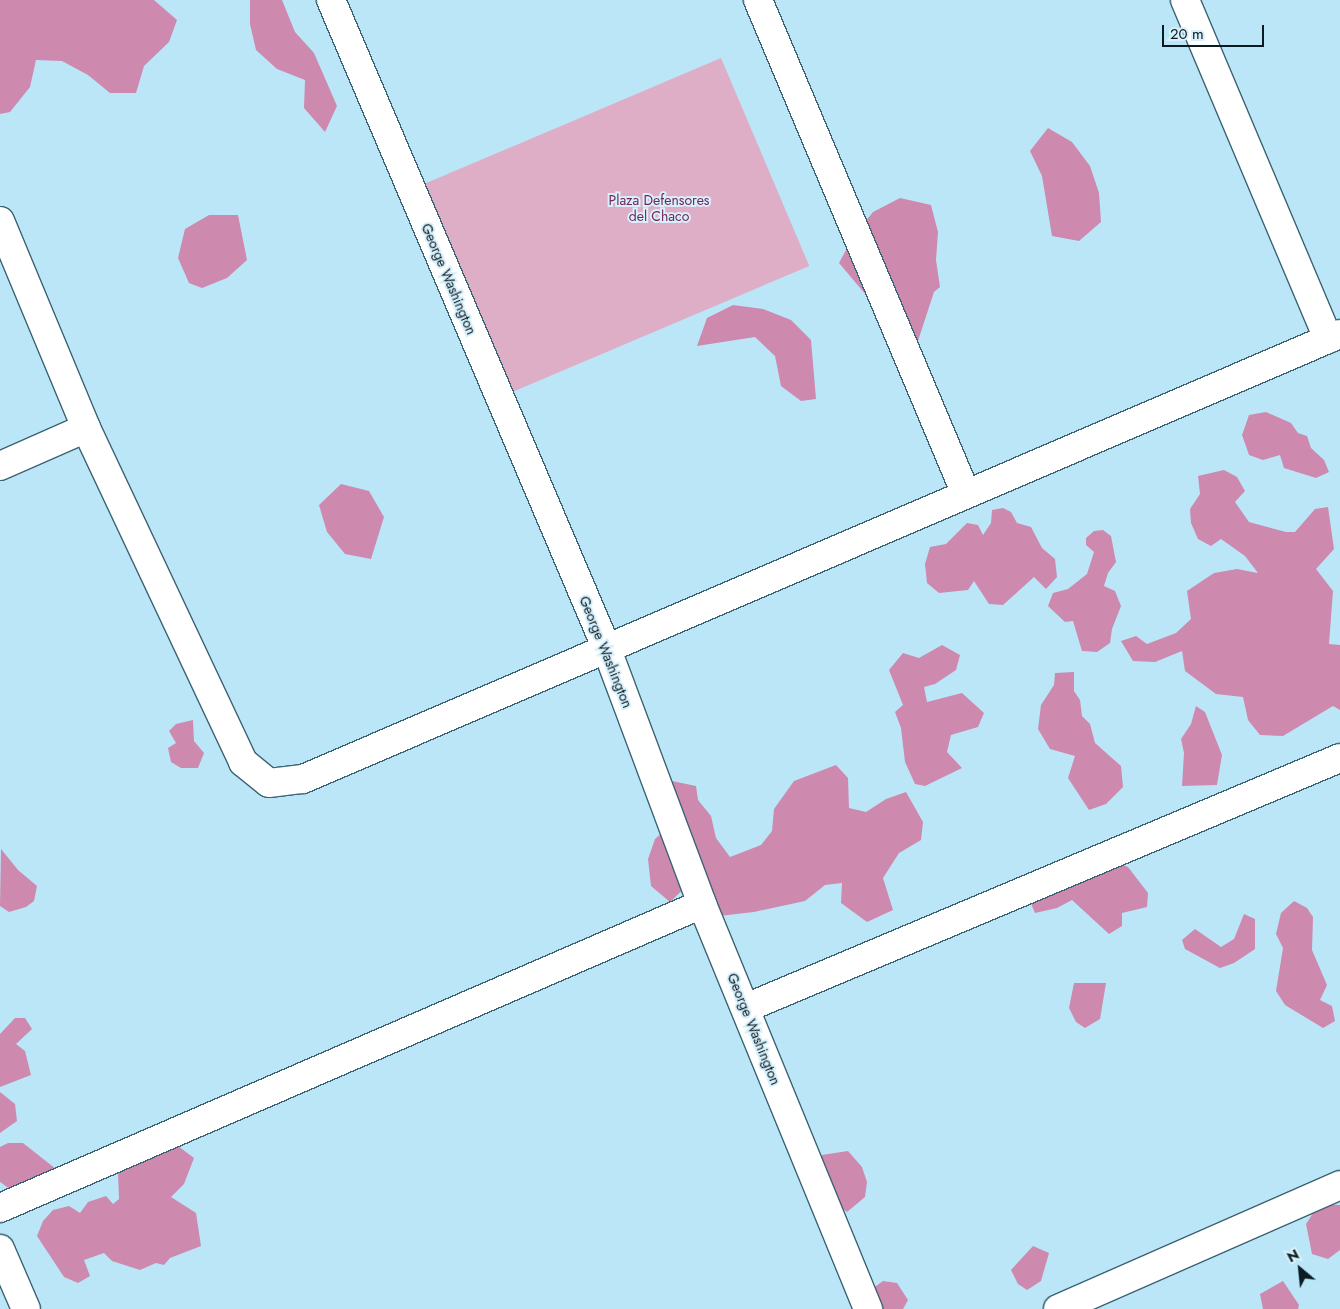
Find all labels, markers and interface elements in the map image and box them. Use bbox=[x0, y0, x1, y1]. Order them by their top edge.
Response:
scale bar bbox=[1165, 15, 1268, 47]
text: 20 m bbox=[1170, 23, 1204, 45]
park label: Plaza Defensores del Chaco bbox=[608, 192, 710, 224]
street label: George Washington bbox=[418, 221, 480, 337]
street label: George Washington bbox=[576, 594, 636, 710]
street label: George Washington bbox=[724, 971, 784, 1087]
north arrow bbox=[1275, 1244, 1325, 1294]
text: N bbox=[1283, 1244, 1303, 1267]

